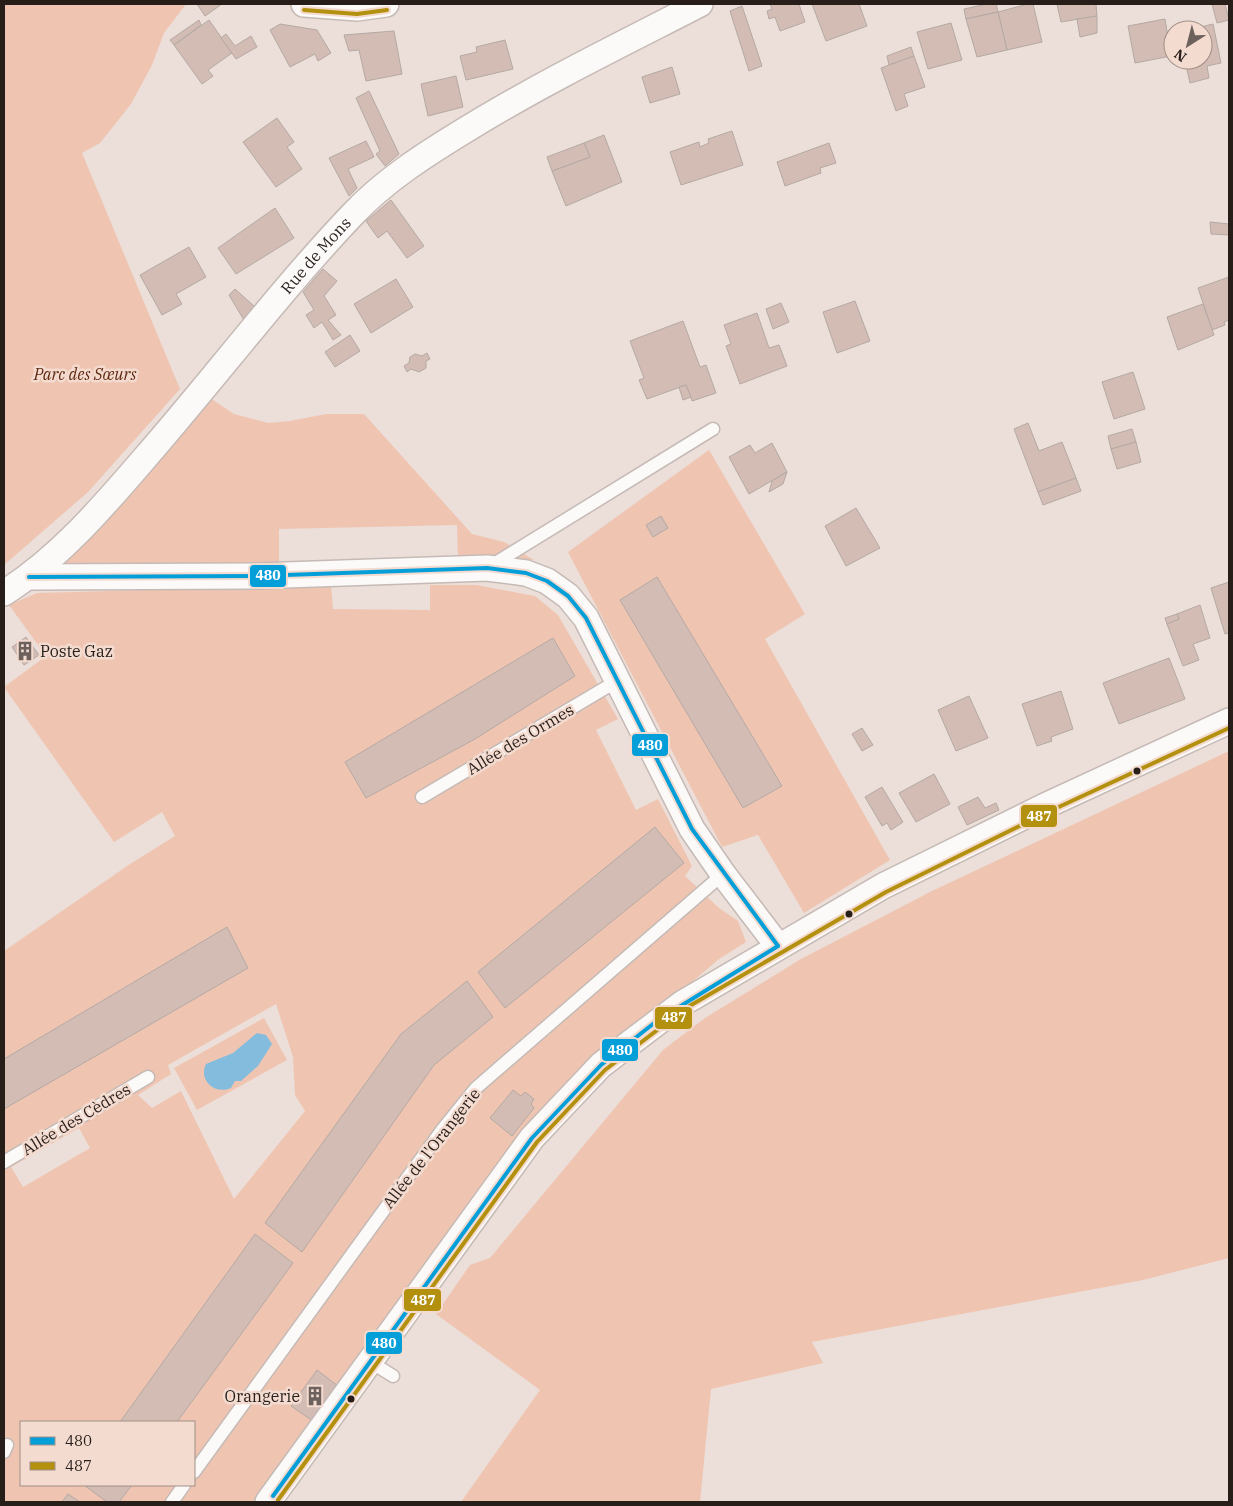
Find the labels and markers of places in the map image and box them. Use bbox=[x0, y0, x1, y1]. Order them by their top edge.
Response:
building icon: Poste Gaz bbox=[14, 640, 36, 662]
place label: Poste Gaz bbox=[40, 641, 113, 661]
unlabelled marker bbox=[1132, 766, 1142, 776]
unlabelled marker bbox=[844, 909, 854, 919]
building icon: Orangerie bbox=[304, 1385, 326, 1407]
place label: Orangerie bbox=[225, 1386, 300, 1406]
unlabelled marker bbox=[346, 1394, 356, 1404]

